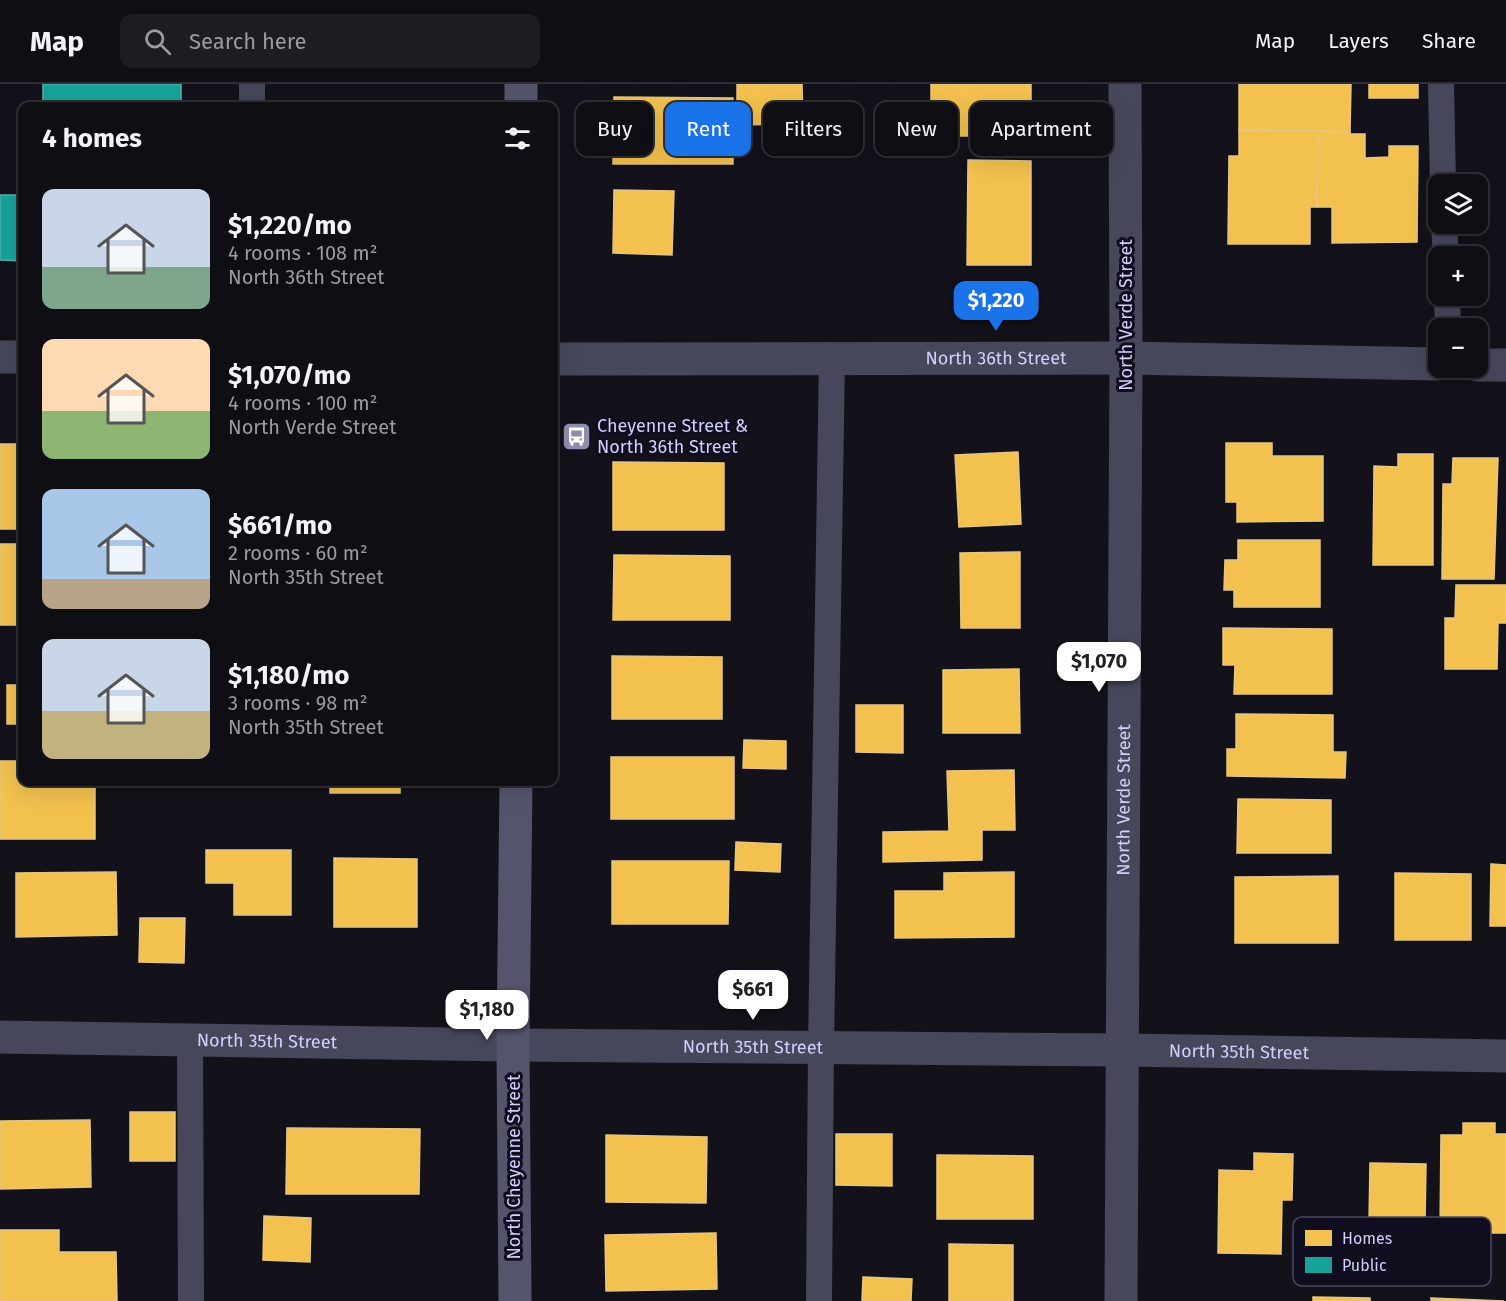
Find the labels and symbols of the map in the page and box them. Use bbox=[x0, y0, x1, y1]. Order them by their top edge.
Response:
street label: North Verde Street bbox=[1115, 239, 1137, 391]
pin: $1,220 bbox=[947, 281, 1045, 332]
street label: North 36th Street bbox=[926, 347, 1067, 369]
place label: Cheyenne Street & North 36th Street bbox=[597, 415, 748, 458]
bus stop icon: Cheyenne Street & North 36th Street bbox=[560, 420, 592, 452]
pin: $1,070 bbox=[1050, 642, 1148, 693]
street label: North Verde Street bbox=[1112, 724, 1135, 876]
pin: $661 bbox=[717, 970, 789, 1021]
pin: $1,180 bbox=[438, 990, 536, 1041]
street label: North 35th Street bbox=[197, 1029, 338, 1053]
street label: North 35th Street bbox=[683, 1035, 824, 1059]
street label: North 35th Street bbox=[1169, 1040, 1310, 1064]
street label: North Cheyenne Street bbox=[503, 1074, 525, 1259]
legend bbox=[1293, 1217, 1491, 1286]
text: Homes bbox=[1342, 1229, 1392, 1248]
text: Public bbox=[1342, 1256, 1387, 1275]

